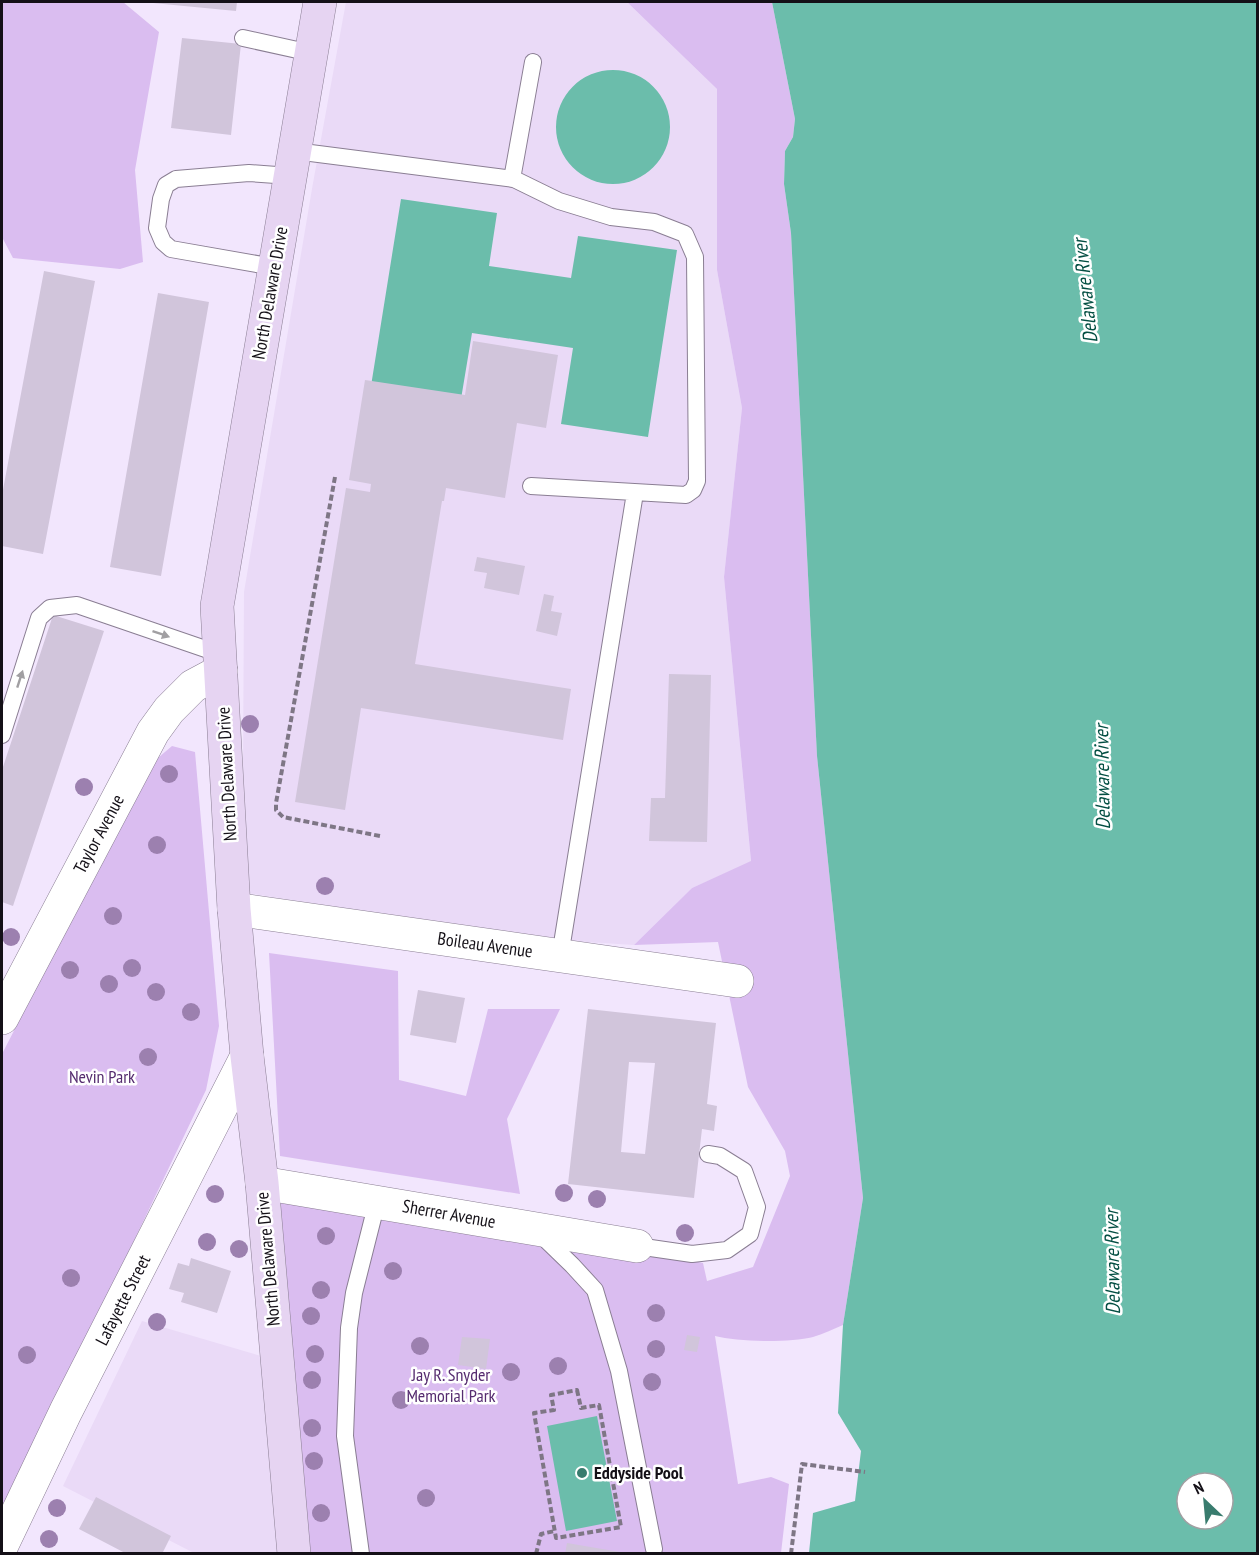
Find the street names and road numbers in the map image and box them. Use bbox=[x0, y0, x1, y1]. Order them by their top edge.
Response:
street label: North Delaware Drive bbox=[247, 225, 293, 361]
street label: North Delaware Drive bbox=[211, 706, 242, 842]
street label: Taylor Avenue bbox=[68, 790, 129, 877]
street label: Boileau Avenue bbox=[436, 926, 534, 963]
street label: North Delaware Drive bbox=[250, 1191, 285, 1327]
street label: Sherrer Avenue bbox=[401, 1194, 497, 1233]
street label: Lafayette Street bbox=[90, 1251, 155, 1349]

